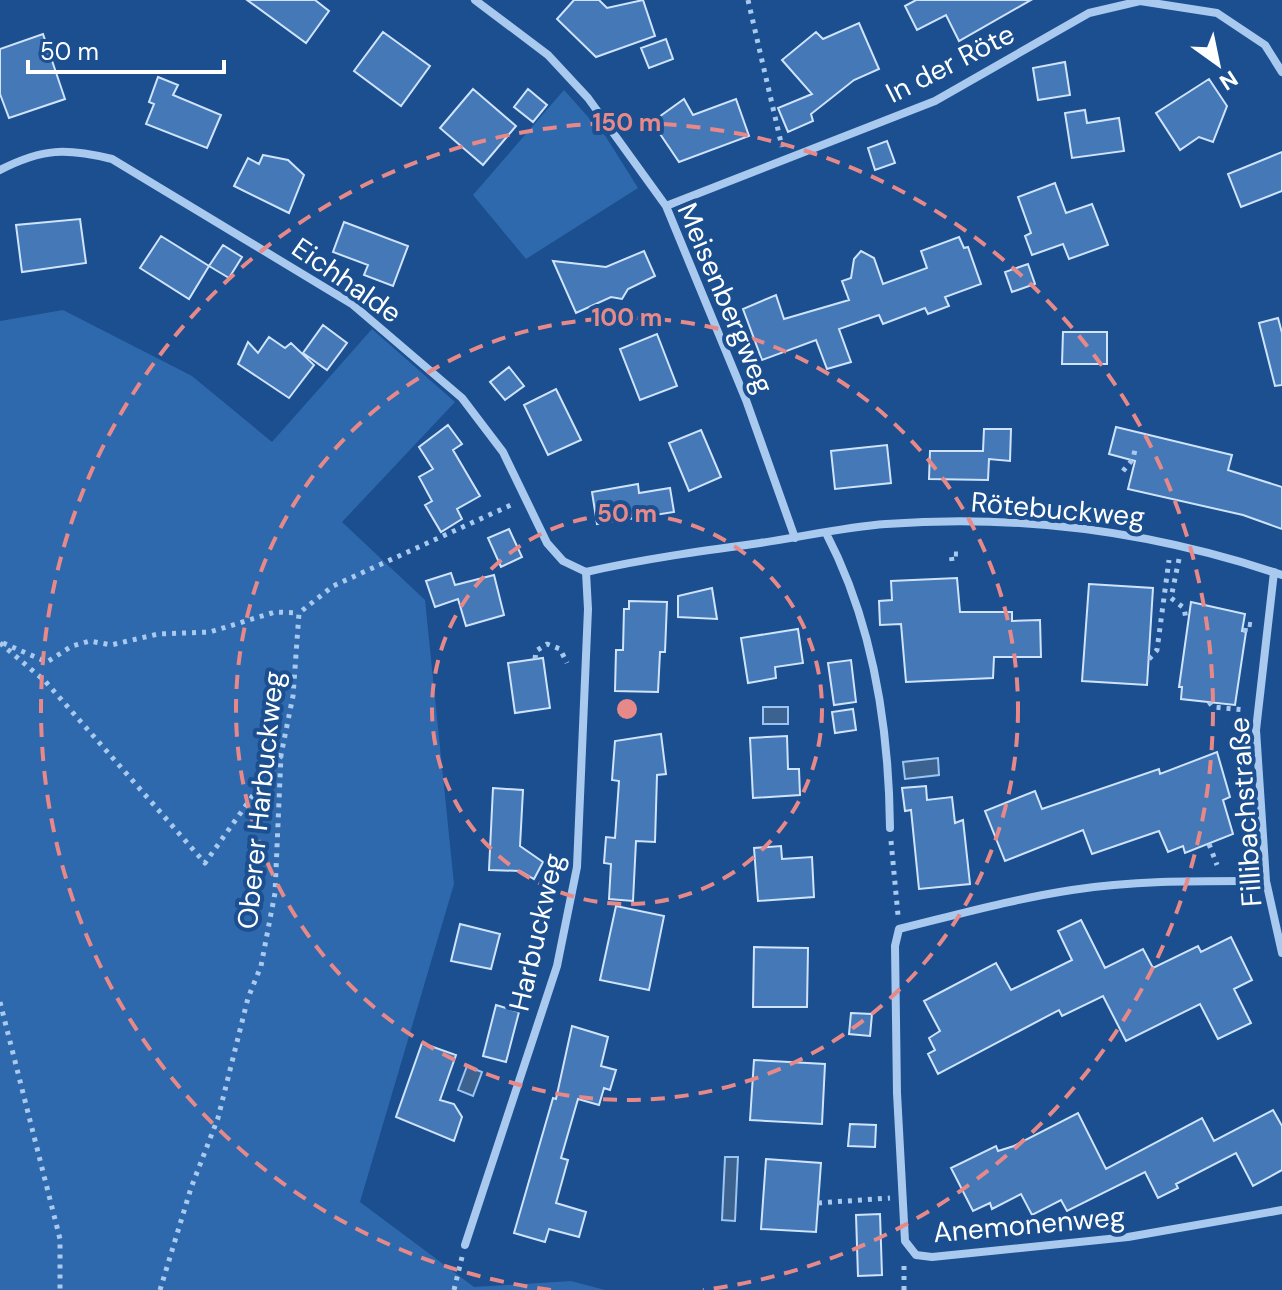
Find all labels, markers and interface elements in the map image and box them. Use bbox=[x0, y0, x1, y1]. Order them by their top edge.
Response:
street label: In der Röte bbox=[880, 15, 1021, 112]
scale bar bbox=[28, 24, 224, 74]
north arrow bbox=[1178, 24, 1258, 104]
text: 50 m bbox=[40, 36, 99, 67]
text: N bbox=[1214, 64, 1243, 97]
text: 150 m bbox=[593, 107, 661, 138]
street label: Meisenbergweg bbox=[669, 197, 782, 399]
street label: Eichhalde bbox=[285, 229, 409, 332]
text: 100 m bbox=[592, 302, 662, 333]
street label: Rötebuckweg bbox=[970, 483, 1146, 536]
text: 50 m bbox=[597, 498, 657, 529]
street label: Oberer Harbuckweg bbox=[229, 669, 292, 931]
centre of rings bbox=[613, 695, 641, 723]
street label: Fillibachstraße bbox=[1220, 716, 1271, 908]
street label: Harbuckweg bbox=[500, 850, 573, 1015]
street label: Anemonenweg bbox=[932, 1198, 1127, 1251]

